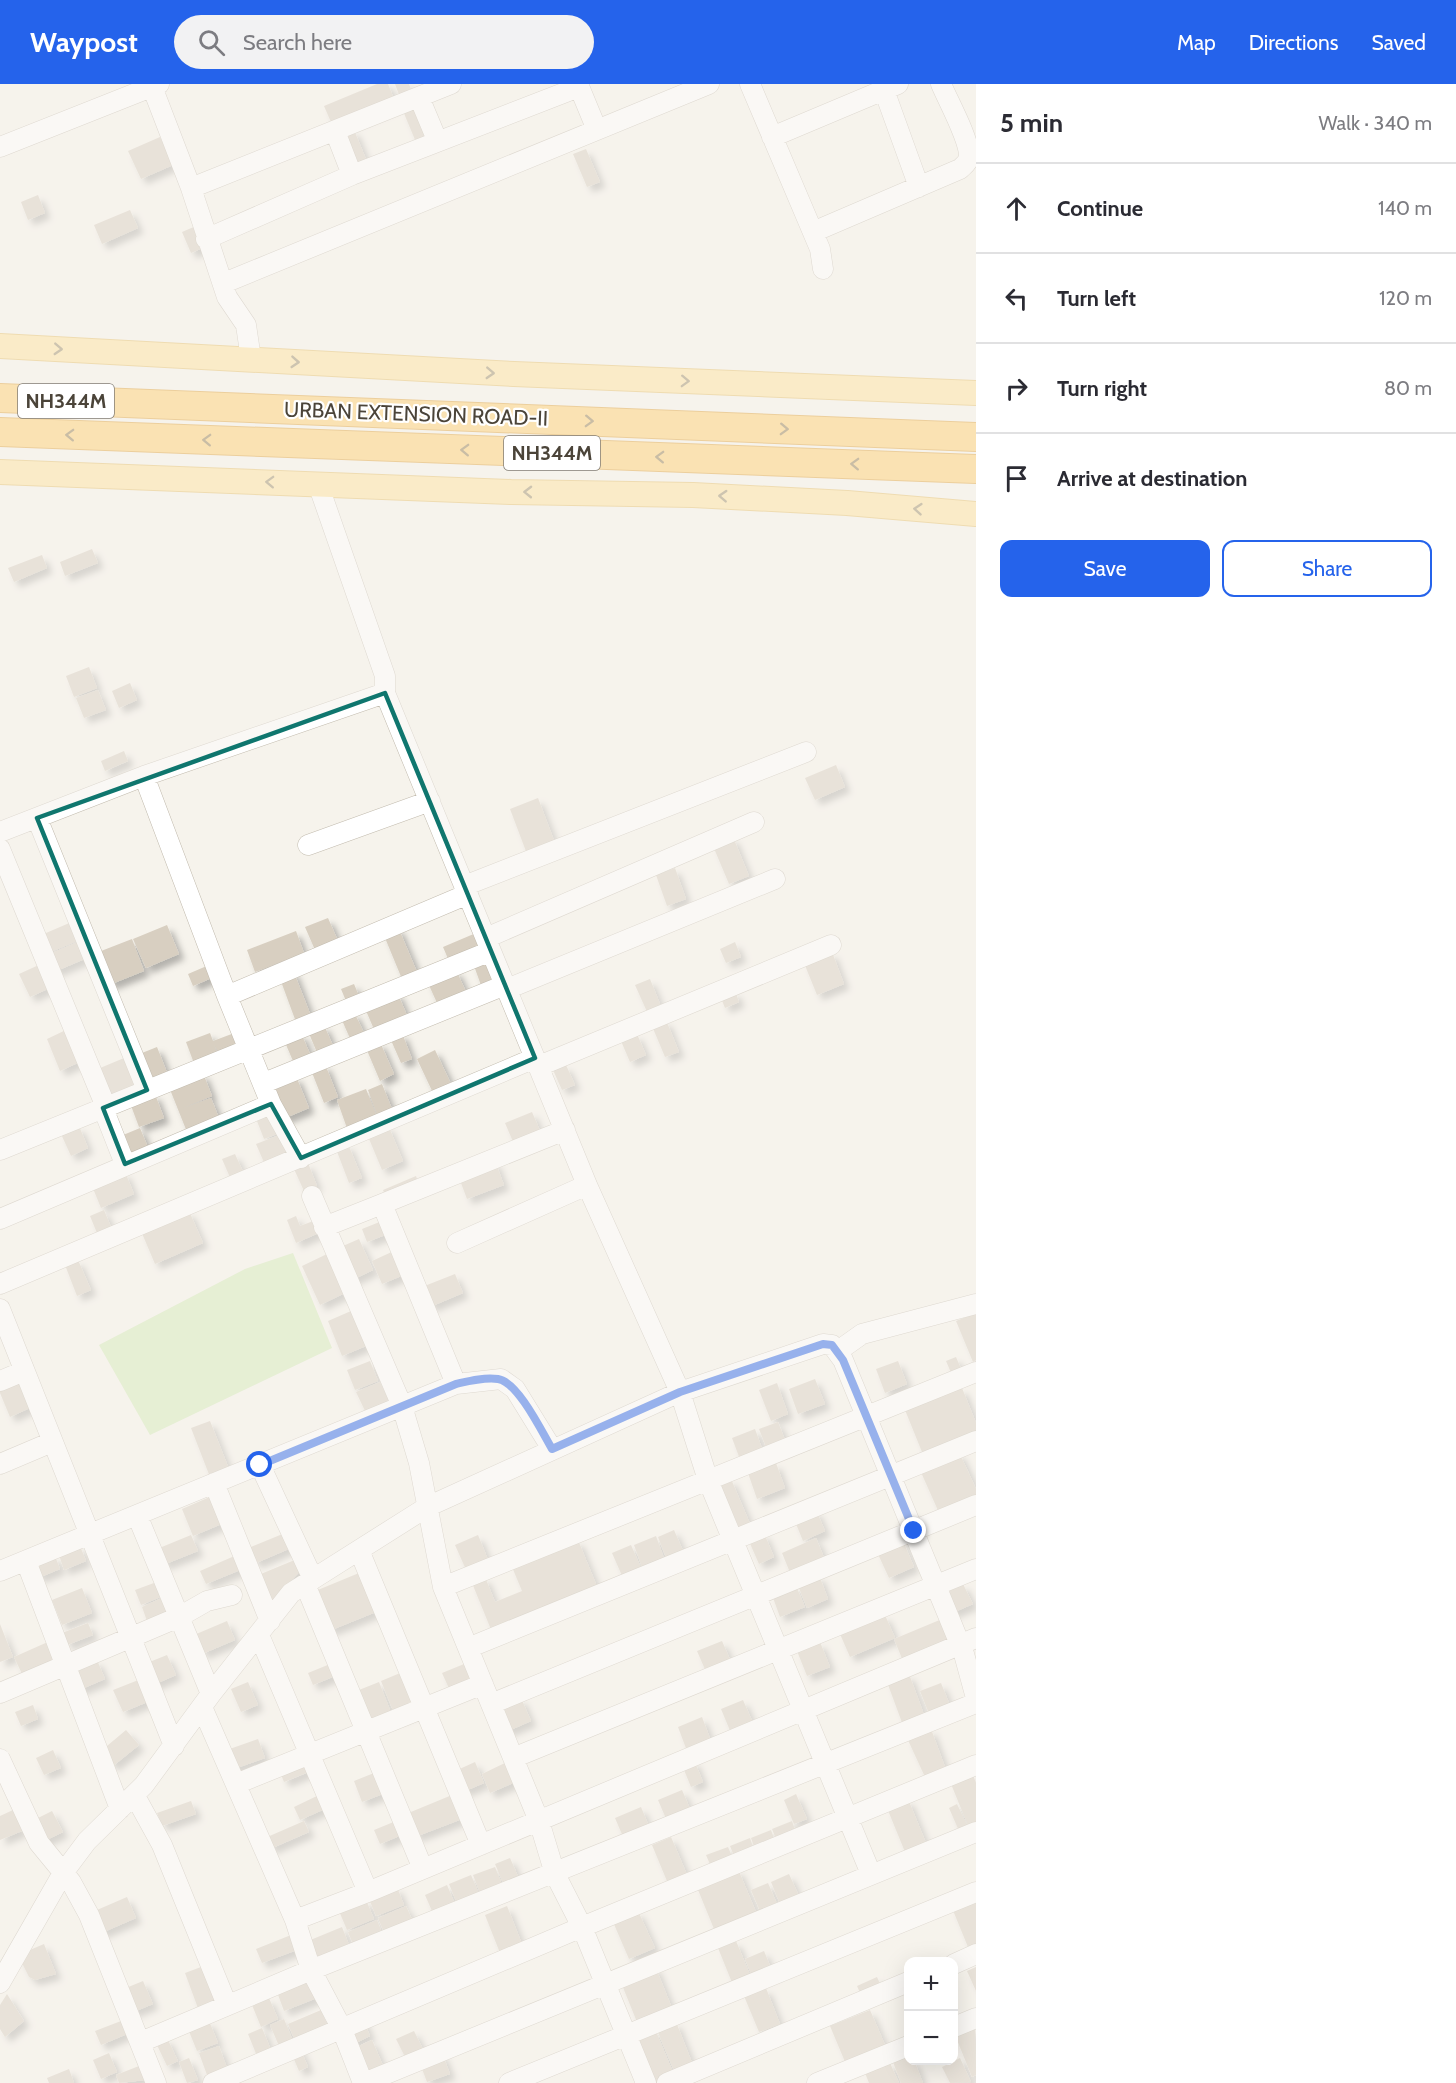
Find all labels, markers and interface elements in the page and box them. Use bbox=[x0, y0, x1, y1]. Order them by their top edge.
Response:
search box bbox=[174, 15, 594, 69]
text: Waypost bbox=[30, 25, 138, 59]
icon: search bbox=[195, 26, 228, 59]
text: Search here bbox=[243, 29, 352, 56]
text: Map bbox=[1177, 30, 1216, 55]
text: Directions bbox=[1249, 30, 1338, 55]
text: Saved bbox=[1371, 30, 1426, 55]
text: 5 min bbox=[1000, 107, 1063, 139]
text: Walk · 340 m bbox=[1318, 111, 1432, 135]
icon: ahead bbox=[1000, 192, 1033, 225]
text: Continue bbox=[1057, 195, 1143, 222]
text: 140 m bbox=[1378, 196, 1432, 220]
icon: left bbox=[1000, 282, 1033, 315]
text: Turn left bbox=[1057, 285, 1136, 312]
text: 120 m bbox=[1379, 286, 1432, 310]
one-way arrow bbox=[54, 343, 63, 356]
one-way arrow bbox=[291, 355, 300, 368]
one-way arrow bbox=[485, 366, 494, 379]
icon: right bbox=[1000, 372, 1033, 405]
one-way arrow bbox=[680, 375, 689, 387]
text: Turn right bbox=[1057, 375, 1147, 402]
text: 80 m bbox=[1384, 376, 1432, 400]
road number: NH344M bbox=[18, 384, 114, 418]
street label: URBAN EXTENSION ROAD-II bbox=[284, 396, 549, 431]
one-way arrow bbox=[585, 415, 594, 427]
one-way arrow bbox=[780, 422, 789, 435]
one-way arrow bbox=[65, 428, 74, 441]
one-way arrow bbox=[203, 434, 212, 447]
road number: NH344M bbox=[504, 436, 600, 470]
one-way arrow bbox=[460, 443, 469, 456]
one-way arrow bbox=[655, 451, 664, 463]
one-way arrow bbox=[850, 458, 859, 471]
icon: arrive bbox=[1000, 462, 1033, 495]
text: Arrive at destination bbox=[1057, 465, 1247, 492]
one-way arrow bbox=[266, 476, 275, 489]
one-way arrow bbox=[524, 486, 533, 498]
one-way arrow bbox=[719, 490, 728, 503]
one-way arrow bbox=[913, 502, 922, 515]
button: Save bbox=[1000, 540, 1210, 597]
button: Share bbox=[1222, 540, 1432, 597]
route start bbox=[246, 1451, 272, 1477]
route end bbox=[900, 1517, 926, 1543]
map controls bbox=[904, 1957, 958, 2065]
button: + bbox=[904, 1957, 958, 2011]
button: − bbox=[904, 2011, 958, 2065]

